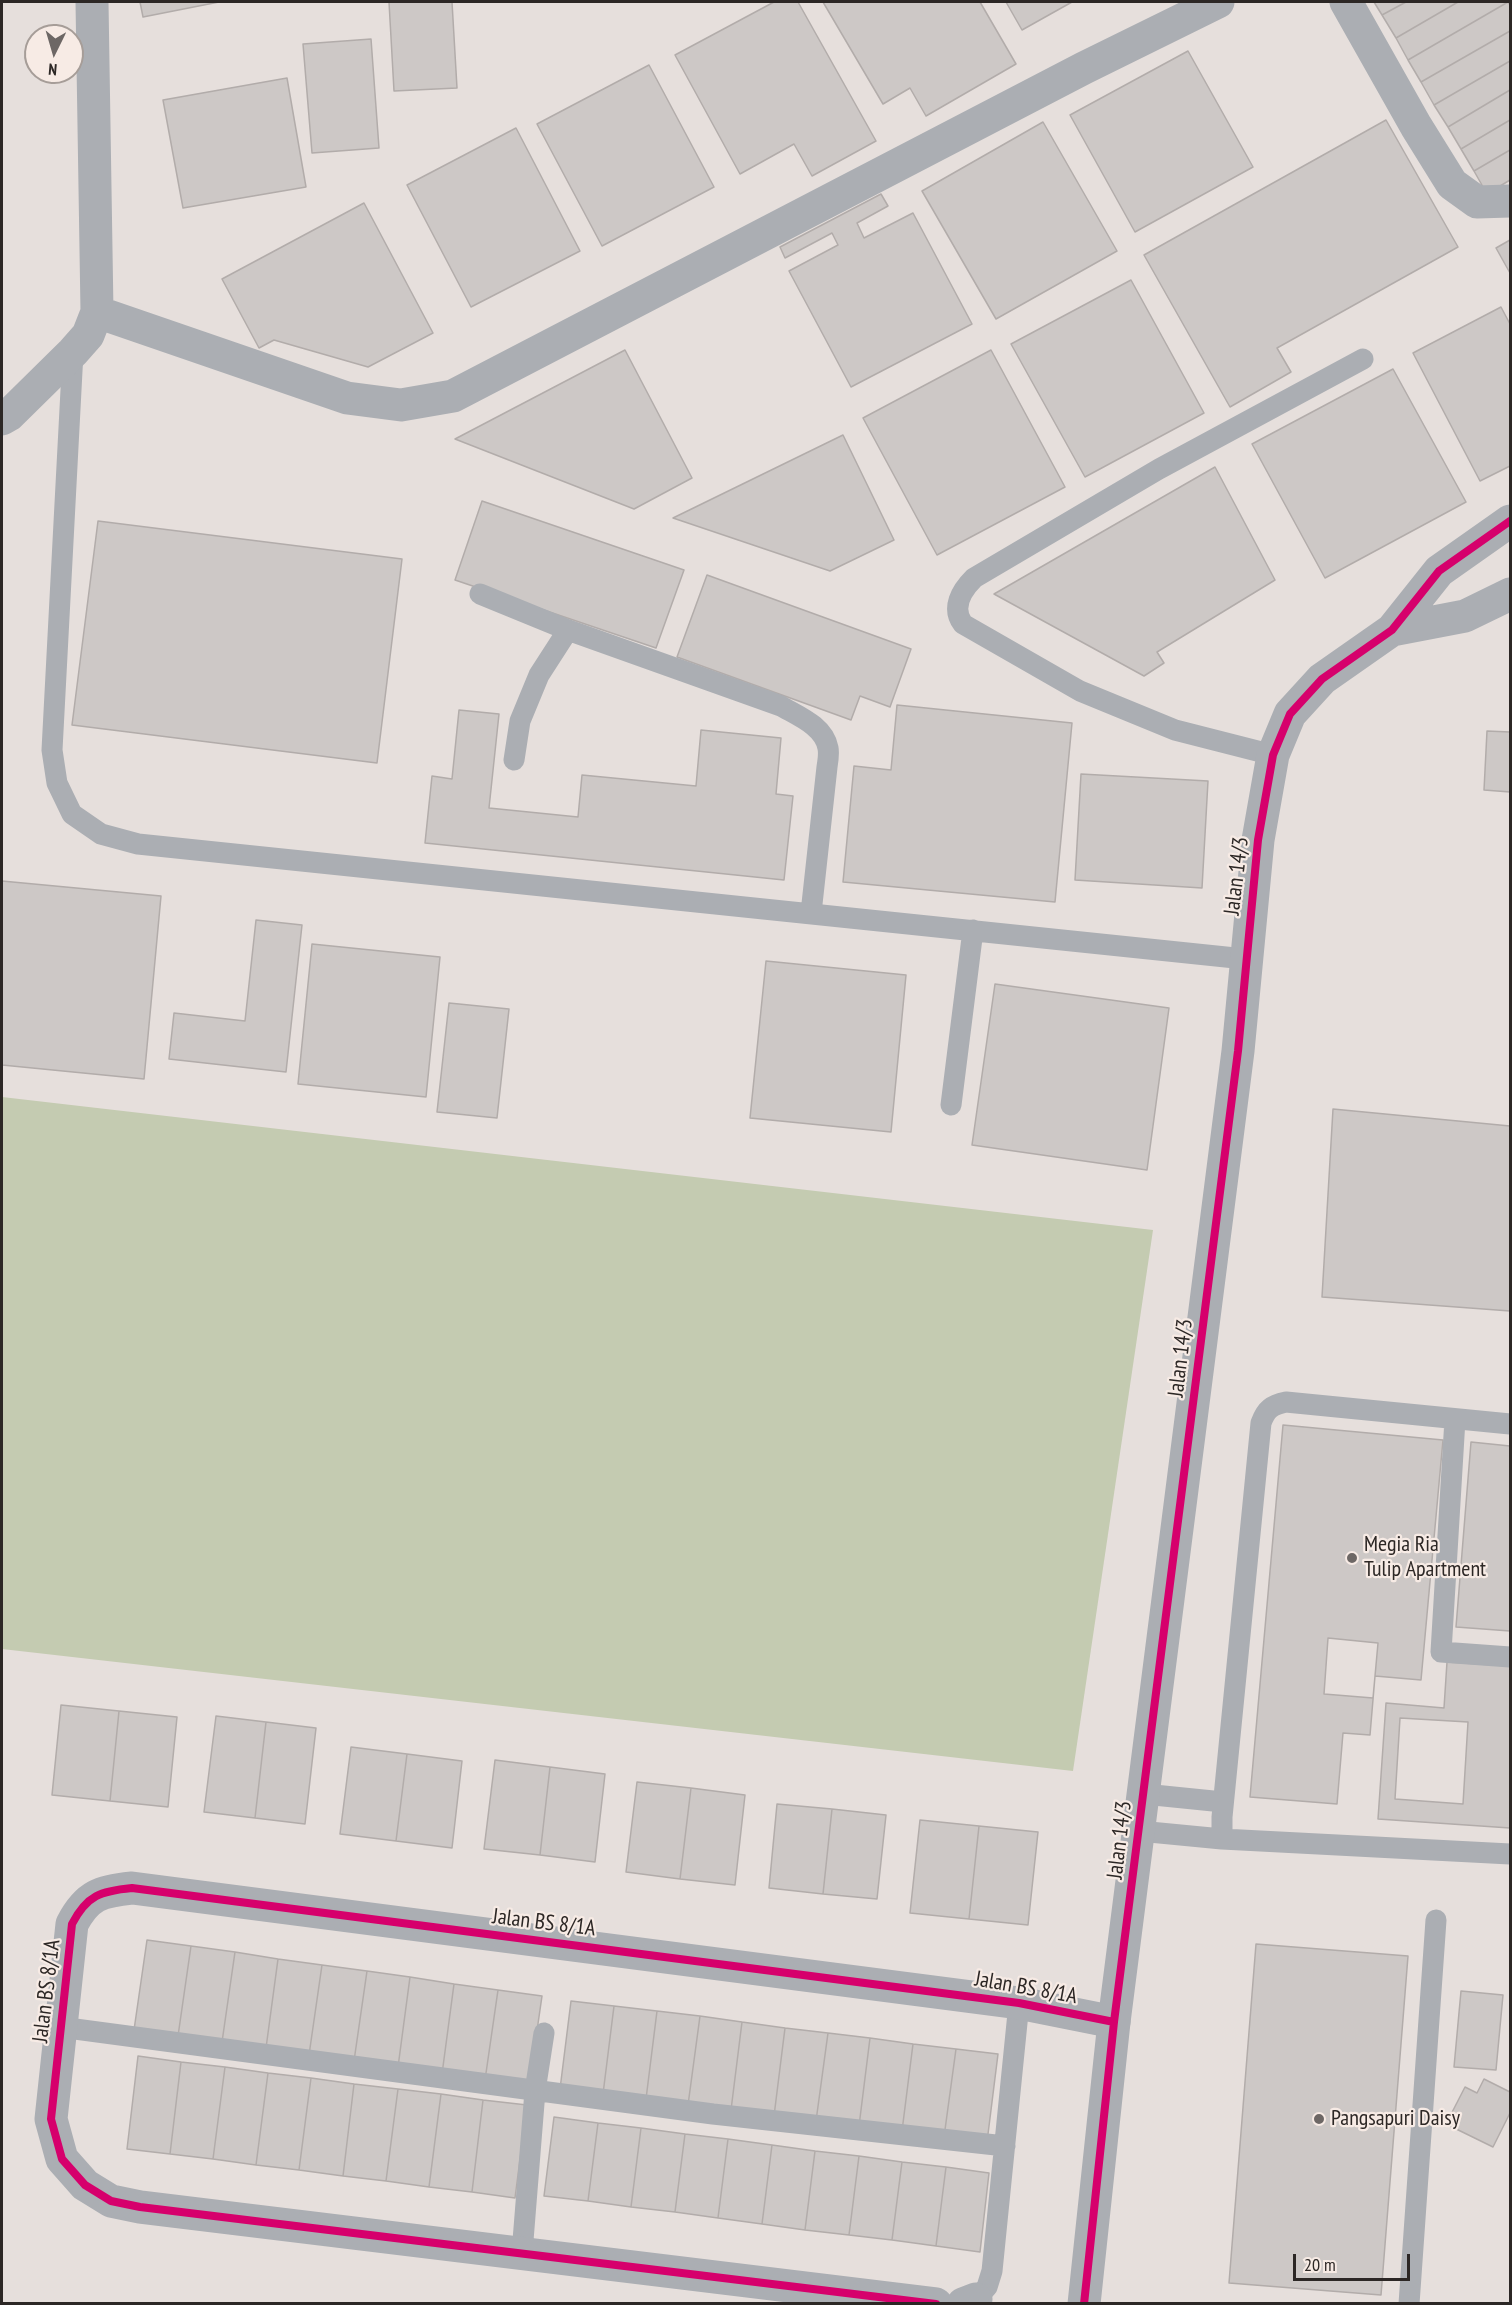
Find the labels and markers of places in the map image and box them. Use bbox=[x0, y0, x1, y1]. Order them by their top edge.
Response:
place label: Megia Ria Tulip Apartment bbox=[1364, 1532, 1486, 1584]
marker: Megia Ria Tulip Apartment bbox=[1345, 1551, 1359, 1565]
place label: Pangsapuri Daisy bbox=[1331, 2106, 1460, 2132]
marker: Pangsapuri Daisy bbox=[1312, 2112, 1326, 2126]

